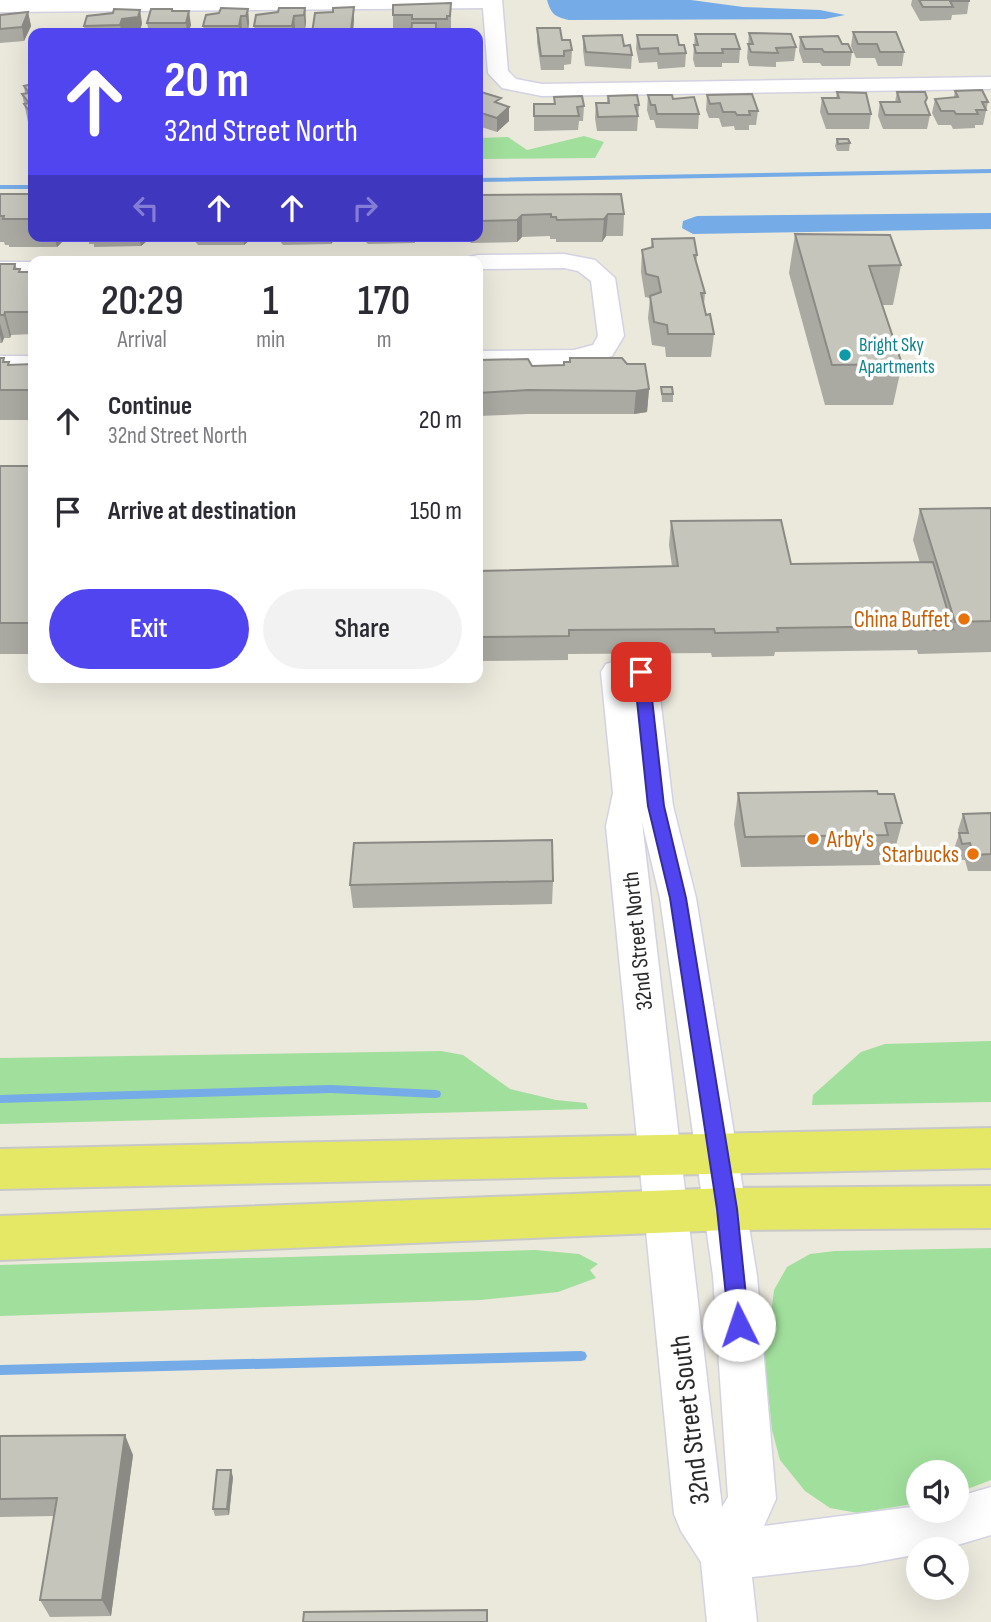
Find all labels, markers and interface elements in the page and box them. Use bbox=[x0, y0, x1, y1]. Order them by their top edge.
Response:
text: 20 m bbox=[164, 52, 249, 111]
icon: ahead bbox=[49, 56, 140, 147]
text: 32nd Street North bbox=[164, 112, 358, 151]
icon: left bbox=[127, 189, 165, 227]
icon: ahead bbox=[200, 189, 238, 227]
icon: ahead bbox=[273, 189, 311, 227]
icon: right bbox=[346, 189, 384, 227]
text: 20:29 bbox=[101, 276, 184, 327]
text: 1 bbox=[263, 276, 279, 327]
text: 170 bbox=[358, 276, 410, 327]
text: Arrival bbox=[117, 326, 167, 354]
text: min bbox=[256, 326, 285, 354]
text: m bbox=[377, 326, 391, 354]
place label: Bright Sky Apartments bbox=[858, 334, 935, 379]
marker: Bright Sky Apartments bbox=[837, 347, 853, 363]
text: Continue bbox=[108, 391, 192, 422]
icon: ahead bbox=[49, 402, 87, 440]
text: 20 m bbox=[419, 405, 462, 436]
text: 32nd Street North bbox=[108, 422, 247, 450]
icon: arrive bbox=[49, 493, 87, 531]
text: Arrive at destination bbox=[108, 496, 296, 527]
text: 150 m bbox=[410, 496, 462, 527]
button: Exit bbox=[49, 589, 249, 669]
button: Share bbox=[263, 589, 462, 669]
place label: China Buffet bbox=[854, 606, 950, 634]
marker: China Buffet bbox=[956, 611, 972, 627]
pin bbox=[611, 642, 671, 702]
icon: arrive bbox=[622, 653, 660, 691]
place label: Arby's bbox=[826, 826, 874, 854]
marker: Arby's bbox=[805, 831, 821, 847]
place label: Starbucks bbox=[882, 841, 959, 869]
marker: Starbucks bbox=[965, 846, 981, 862]
street label: 32nd Street North bbox=[617, 870, 659, 1012]
position arrow bbox=[702, 1288, 776, 1362]
street label: 32nd Street South bbox=[664, 1333, 717, 1507]
map controls bbox=[906, 1460, 969, 1600]
button: sound bbox=[906, 1460, 969, 1523]
button: search bbox=[906, 1537, 969, 1600]

